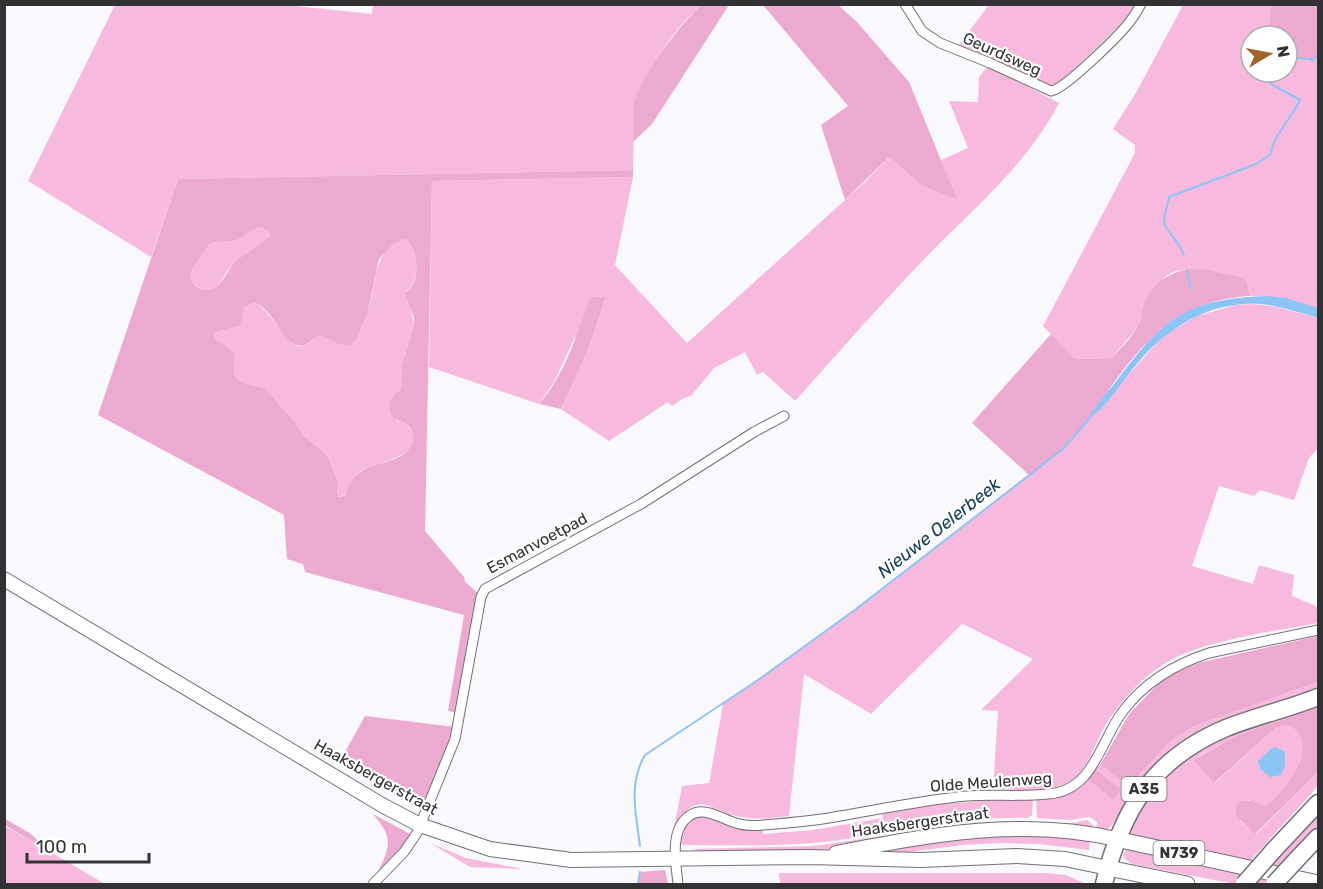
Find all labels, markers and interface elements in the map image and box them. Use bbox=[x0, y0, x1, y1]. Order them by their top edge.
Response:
north arrow bbox=[1239, 24, 1299, 84]
street label: Geurdsweg bbox=[960, 28, 1044, 80]
text: N bbox=[1273, 44, 1294, 59]
water label: Nieuwe Oelerbeek bbox=[873, 473, 1006, 583]
street label: Esmanvoetpad bbox=[483, 509, 591, 577]
street label: Haaksbergerstraat bbox=[311, 735, 441, 819]
street label: Olde Meulenweg bbox=[929, 768, 1053, 796]
road number: A35 bbox=[1122, 777, 1166, 801]
street label: Haaksbergerstraat bbox=[850, 803, 990, 841]
scale bar bbox=[27, 826, 148, 864]
text: 100 m bbox=[36, 836, 87, 858]
road number: N739 bbox=[1154, 841, 1204, 865]

